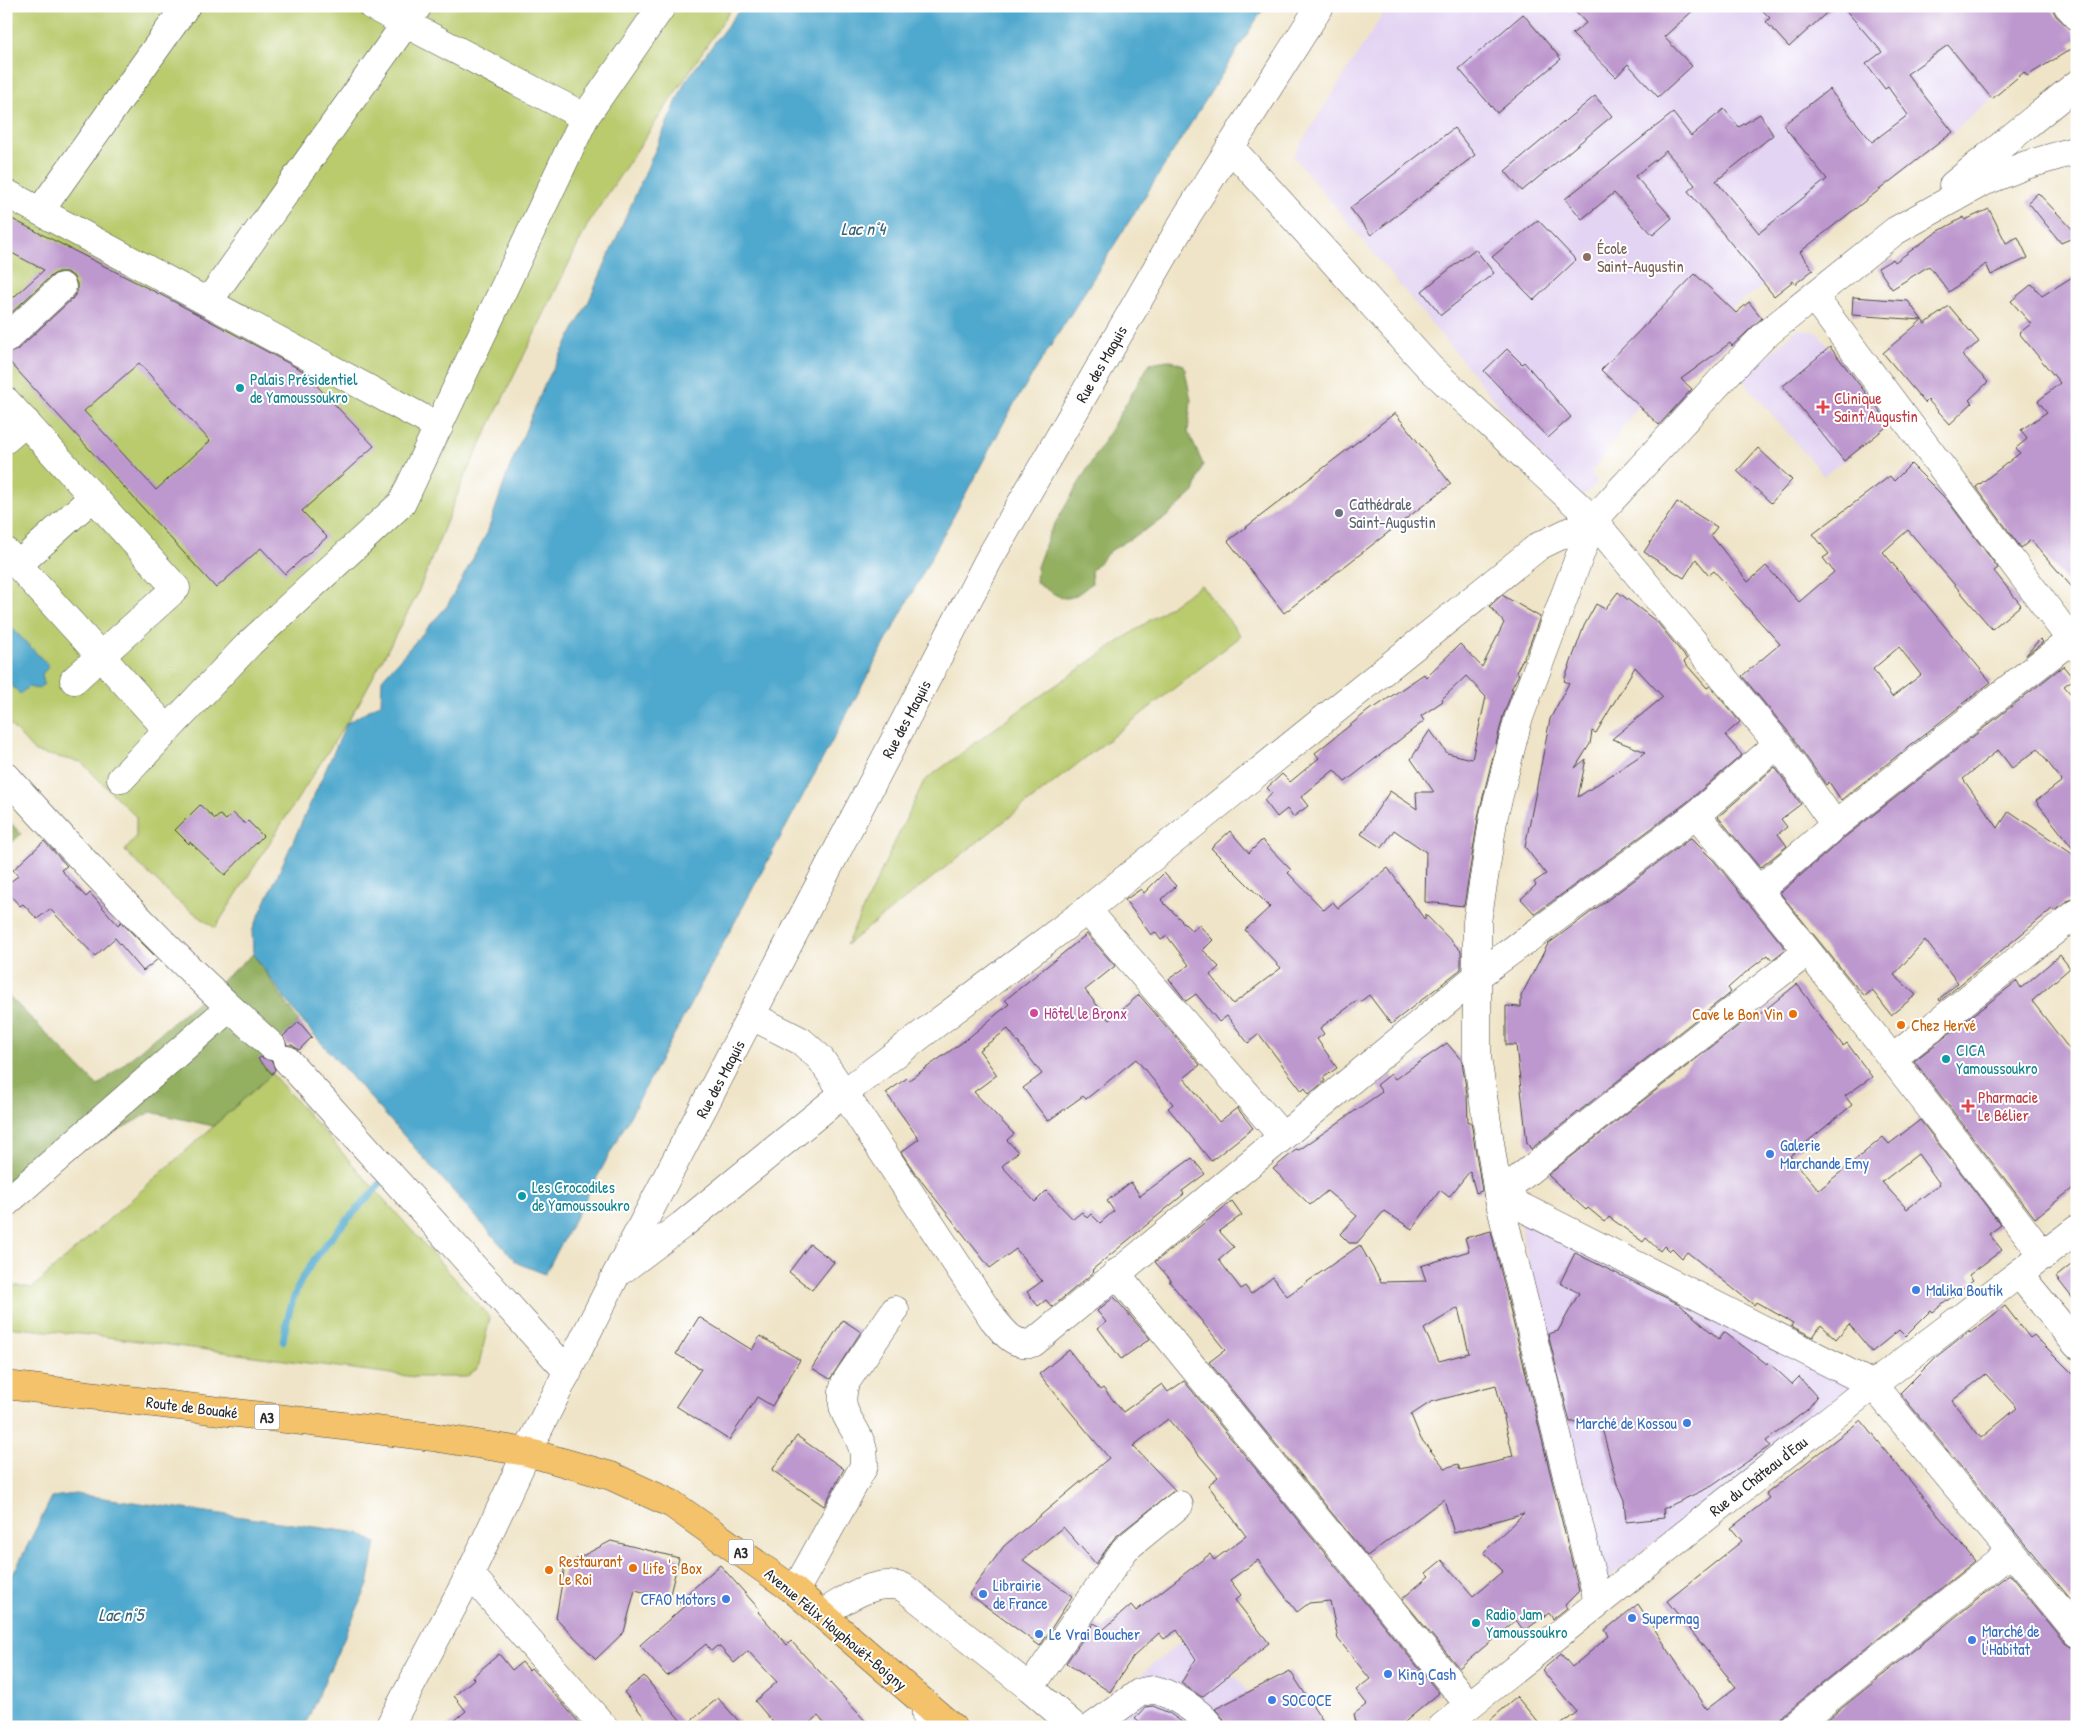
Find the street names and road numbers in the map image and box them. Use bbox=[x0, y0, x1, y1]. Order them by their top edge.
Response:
street label: Rue des Maquis bbox=[1070, 321, 1132, 407]
street label: Rue des Maquis bbox=[876, 676, 936, 762]
street label: Rue des Maquis bbox=[690, 1036, 750, 1122]
street label: Route de Bouaké bbox=[145, 1390, 240, 1424]
road number: A3 bbox=[254, 1404, 280, 1430]
street label: Rue du Château d'Eau bbox=[1704, 1430, 1812, 1521]
road number: A3 bbox=[728, 1540, 754, 1564]
street label: Avenue Félix Houphouët-Boigny bbox=[760, 1563, 912, 1695]

